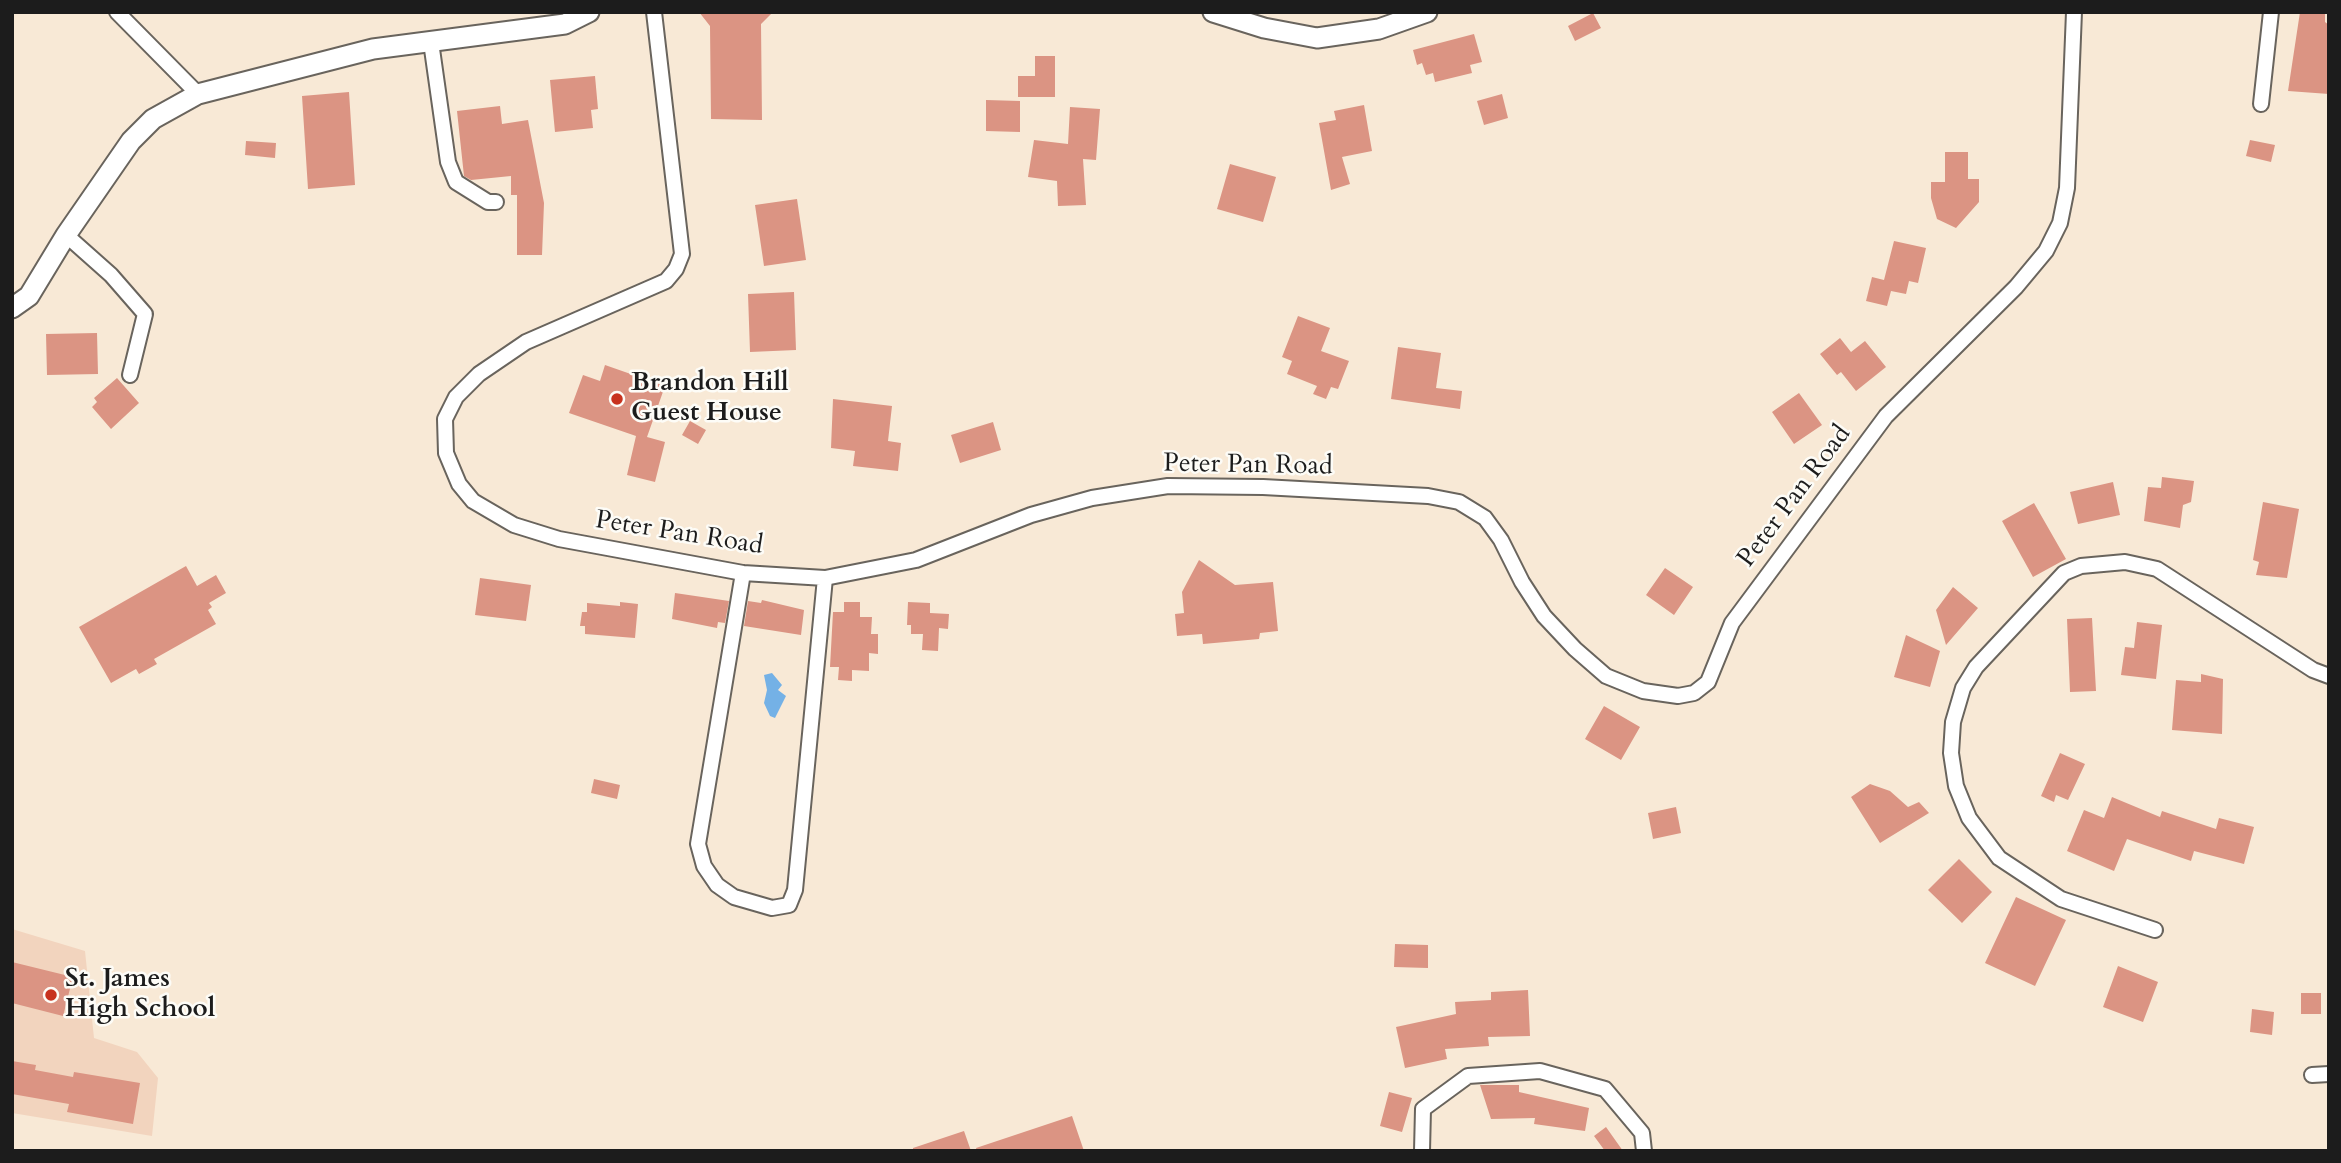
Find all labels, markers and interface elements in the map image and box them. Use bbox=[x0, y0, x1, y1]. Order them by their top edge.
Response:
place label: Brandon Hill Guest House bbox=[631, 368, 789, 430]
marker: Brandon Hill Guest House bbox=[609, 391, 625, 407]
street label: Peter Pan Road bbox=[1732, 420, 1858, 574]
street label: Peter Pan Road bbox=[1163, 449, 1333, 483]
street label: Peter Pan Road bbox=[593, 505, 765, 563]
place label: St. James High School bbox=[65, 964, 215, 1026]
marker: St. James High School bbox=[43, 987, 59, 1003]

